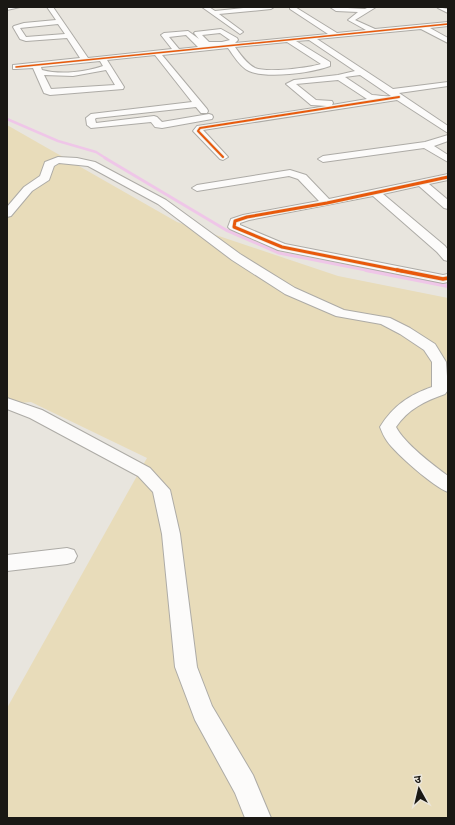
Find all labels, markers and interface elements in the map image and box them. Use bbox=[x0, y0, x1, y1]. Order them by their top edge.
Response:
north arrow bbox=[399, 769, 439, 809]
text: उ bbox=[414, 773, 422, 786]

